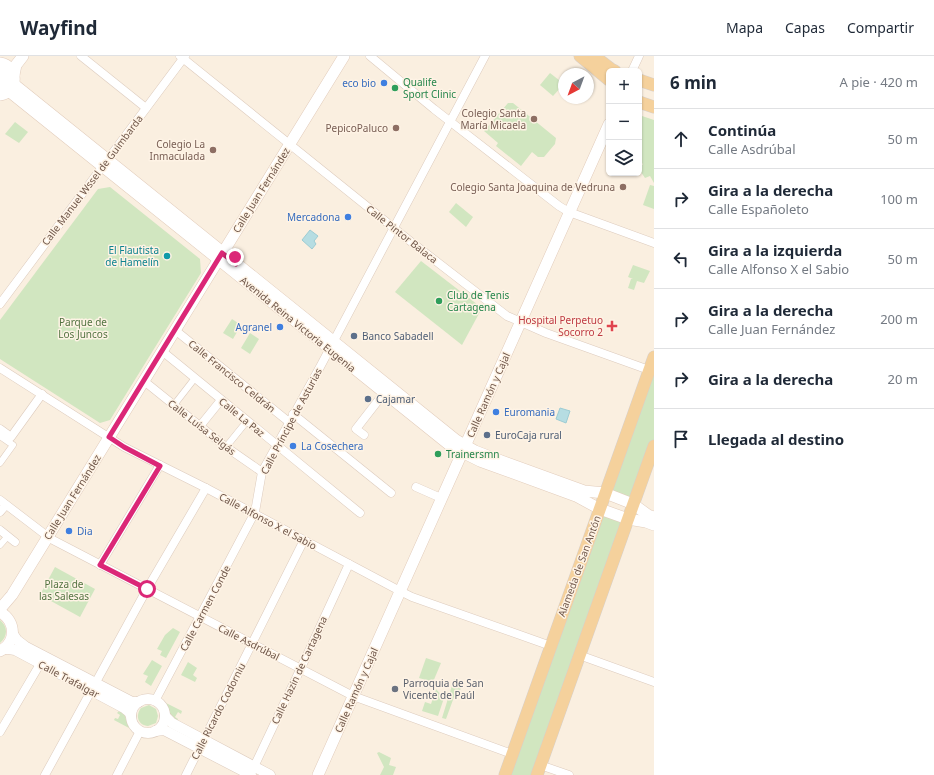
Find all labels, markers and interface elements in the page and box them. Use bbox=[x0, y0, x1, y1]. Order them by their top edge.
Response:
text: Wayfind bbox=[20, 15, 98, 41]
text: Mapa bbox=[726, 18, 763, 37]
text: Capas bbox=[785, 18, 825, 37]
text: Compartir bbox=[847, 18, 914, 37]
north arrow bbox=[558, 68, 594, 104]
map controls bbox=[606, 68, 642, 176]
button: + bbox=[606, 68, 642, 104]
text: 6 min bbox=[670, 71, 717, 94]
text: A pie · 420 m bbox=[840, 73, 918, 91]
place label: Qualife Sport Clinic bbox=[403, 75, 456, 101]
place label: eco bio bbox=[342, 76, 376, 90]
marker: eco bio bbox=[379, 78, 389, 88]
marker: Qualife Sport Clinic bbox=[390, 83, 400, 93]
button: − bbox=[606, 104, 642, 140]
place label: Colegio Santa María Micaela bbox=[461, 106, 526, 132]
street label: Calle Manuel Wssel de Guimbarda bbox=[38, 112, 146, 248]
marker: Colegio Santa María Micaela bbox=[529, 114, 539, 124]
text: Continúa bbox=[708, 120, 776, 140]
place label: PepicoPaluco bbox=[325, 121, 388, 135]
marker: PepicoPaluco bbox=[391, 123, 401, 133]
icon: ahead bbox=[670, 128, 692, 150]
text: 50 m bbox=[888, 130, 918, 148]
place label: Colegio La Inmaculada bbox=[150, 137, 205, 163]
button: layers bbox=[606, 140, 642, 176]
text: Calle Asdrúbal bbox=[708, 140, 796, 158]
marker: Colegio La Inmaculada bbox=[208, 145, 218, 155]
street label: Calle Juan Fernández bbox=[229, 145, 293, 235]
place label: Colegio Santa Joaquina de Vedruna bbox=[450, 180, 615, 194]
text: Gira a la derecha bbox=[708, 180, 833, 200]
marker: Colegio Santa Joaquina de Vedruna bbox=[618, 182, 628, 192]
icon: right bbox=[670, 188, 692, 210]
text: 100 m bbox=[880, 190, 918, 208]
text: Calle Españoleto bbox=[708, 200, 809, 218]
street label: Calle Pintor Balaca bbox=[363, 202, 441, 266]
place label: Mercadona bbox=[287, 210, 340, 224]
marker: Mercadona bbox=[343, 212, 353, 222]
text: Gira a la izquierda bbox=[708, 240, 842, 260]
place label: El Flautista de Hamelín bbox=[105, 243, 159, 269]
route end bbox=[226, 248, 244, 266]
icon: left bbox=[670, 248, 692, 270]
text: 50 m bbox=[888, 250, 918, 268]
marker: El Flautista de Hamelín bbox=[162, 251, 172, 261]
text: Calle Alfonso X el Sabio bbox=[708, 260, 849, 278]
street label: Avenida Reina Victoria Eugenia bbox=[237, 273, 359, 375]
place label: Club de Tenis Cartagena bbox=[447, 288, 509, 314]
marker: Club de Tenis Cartagena bbox=[434, 296, 444, 306]
text: Gira a la derecha bbox=[708, 300, 833, 320]
icon: right bbox=[670, 308, 692, 330]
text: 200 m bbox=[880, 310, 918, 328]
place label: Hospital Perpetuo Socorro 2 bbox=[518, 313, 603, 339]
park label: Parque de Los Juncos bbox=[58, 315, 108, 341]
place label: Agranel bbox=[236, 320, 272, 334]
marker: Hospital Perpetuo Socorro 2 bbox=[606, 320, 618, 332]
text: Calle Juan Fernández bbox=[708, 320, 835, 338]
marker: Agranel bbox=[275, 322, 285, 332]
place label: Banco Sabadell bbox=[362, 329, 434, 343]
marker: Banco Sabadell bbox=[349, 331, 359, 341]
street label: Calle Francisco Celdrán bbox=[186, 336, 278, 416]
street label: Calle Ramón y Cajal bbox=[463, 350, 513, 440]
street label: Calle Príncipe de Asturias bbox=[257, 365, 325, 477]
icon: right bbox=[670, 368, 692, 390]
text: Gira a la derecha bbox=[708, 369, 833, 389]
text: 20 m bbox=[888, 370, 918, 388]
place label: Cajamar bbox=[376, 392, 415, 406]
street label: Calle La Paz bbox=[216, 394, 268, 440]
marker: Cajamar bbox=[363, 394, 373, 404]
street label: Calle Luisa Selgás bbox=[165, 396, 239, 458]
place label: Euromania bbox=[504, 405, 555, 419]
marker: Euromania bbox=[491, 407, 501, 417]
place label: EuroCaja rural bbox=[495, 428, 562, 442]
icon: arrive bbox=[670, 428, 692, 450]
text: Llegada al destino bbox=[708, 429, 844, 449]
marker: EuroCaja rural bbox=[482, 430, 492, 440]
place label: La Cosechera bbox=[301, 439, 363, 453]
marker: La Cosechera bbox=[288, 441, 298, 451]
place label: Trainersmn bbox=[446, 447, 499, 461]
marker: Trainersmn bbox=[433, 449, 443, 459]
street label: Calle Juan Fernández bbox=[40, 452, 104, 542]
street label: Calle Alfonso X el Sabio bbox=[217, 489, 319, 553]
street label: Alameda de San Antón bbox=[554, 514, 604, 618]
place label: Dia bbox=[77, 524, 93, 538]
marker: Dia bbox=[64, 526, 74, 536]
street label: Calle Carmen Conde bbox=[176, 562, 234, 653]
park label: Plaza de las Salesas bbox=[39, 577, 89, 603]
route start bbox=[138, 580, 156, 598]
street label: Calle Hazin de Cartagena bbox=[268, 614, 330, 726]
street label: Calle Asdrúbal bbox=[216, 620, 282, 664]
street label: Calle Ramón y Cajal bbox=[331, 645, 381, 735]
street label: Calle Trafalgar bbox=[36, 657, 102, 701]
street label: Calle Ricardo Codorniu bbox=[187, 660, 249, 762]
place label: Parroquia de San Vicente de Paúl bbox=[403, 676, 484, 702]
marker: Parroquia de San Vicente de Paúl bbox=[390, 684, 400, 694]

